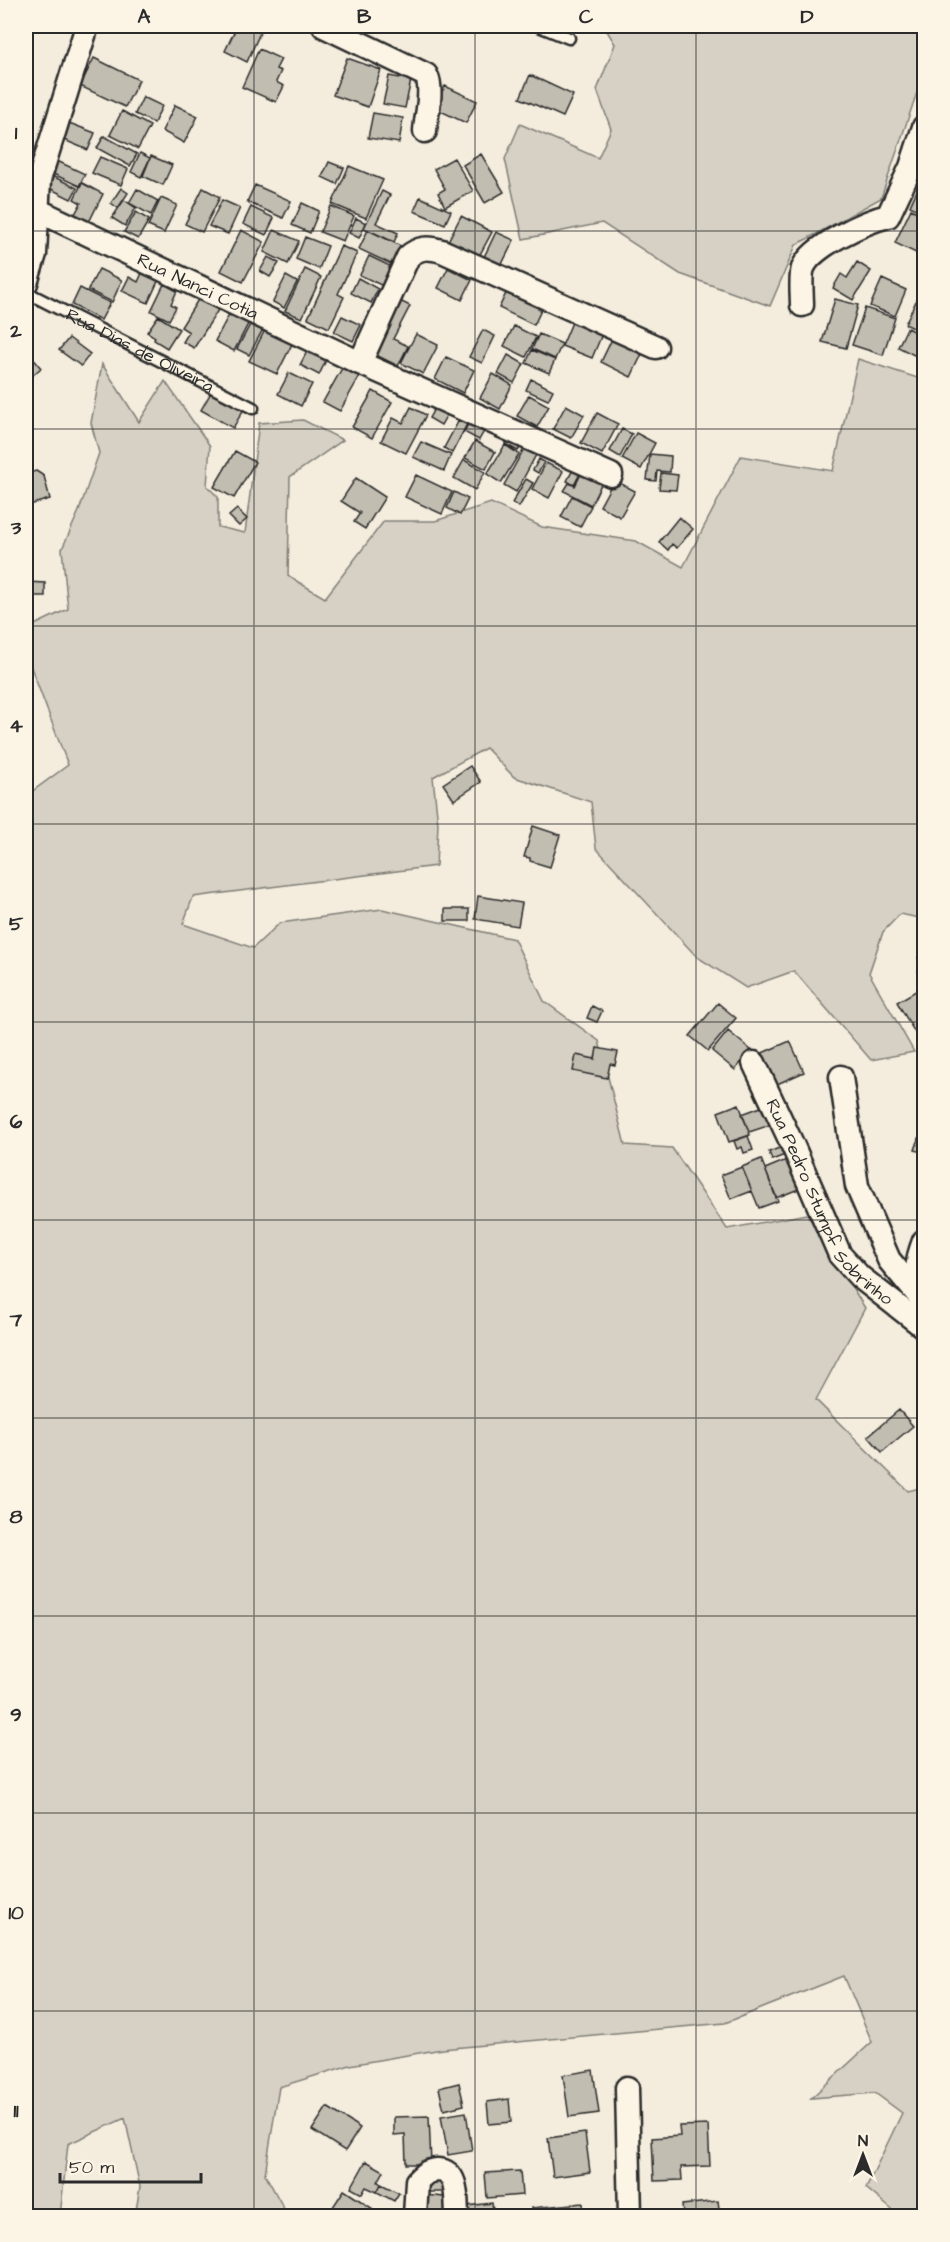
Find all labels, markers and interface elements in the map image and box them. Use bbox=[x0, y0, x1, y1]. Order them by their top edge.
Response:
text: A bbox=[138, 3, 151, 31]
text: B bbox=[357, 3, 372, 31]
text: C bbox=[579, 3, 594, 31]
text: D bbox=[801, 3, 814, 31]
text: 1 bbox=[15, 119, 18, 147]
street label: Rua Nanci Cotia bbox=[133, 247, 263, 326]
street label: Rua Dias de Oliveira bbox=[62, 302, 218, 398]
text: 2 bbox=[9, 317, 22, 345]
text: 3 bbox=[10, 514, 22, 542]
text: 4 bbox=[9, 712, 23, 740]
text: 5 bbox=[9, 910, 24, 938]
street label: Rua Pedro Stumpf Sobrinho bbox=[760, 1095, 899, 1311]
text: 6 bbox=[10, 1108, 23, 1136]
text: 7 bbox=[9, 1306, 23, 1334]
text: 8 bbox=[10, 1503, 23, 1531]
text: 9 bbox=[10, 1701, 22, 1729]
text: 10 bbox=[8, 1899, 24, 1927]
text: 11 bbox=[13, 2097, 19, 2125]
north arrow bbox=[833, 2125, 893, 2185]
text: N bbox=[858, 2130, 868, 2152]
scale bar bbox=[60, 2146, 201, 2184]
text: 50 m bbox=[69, 2155, 114, 2180]

